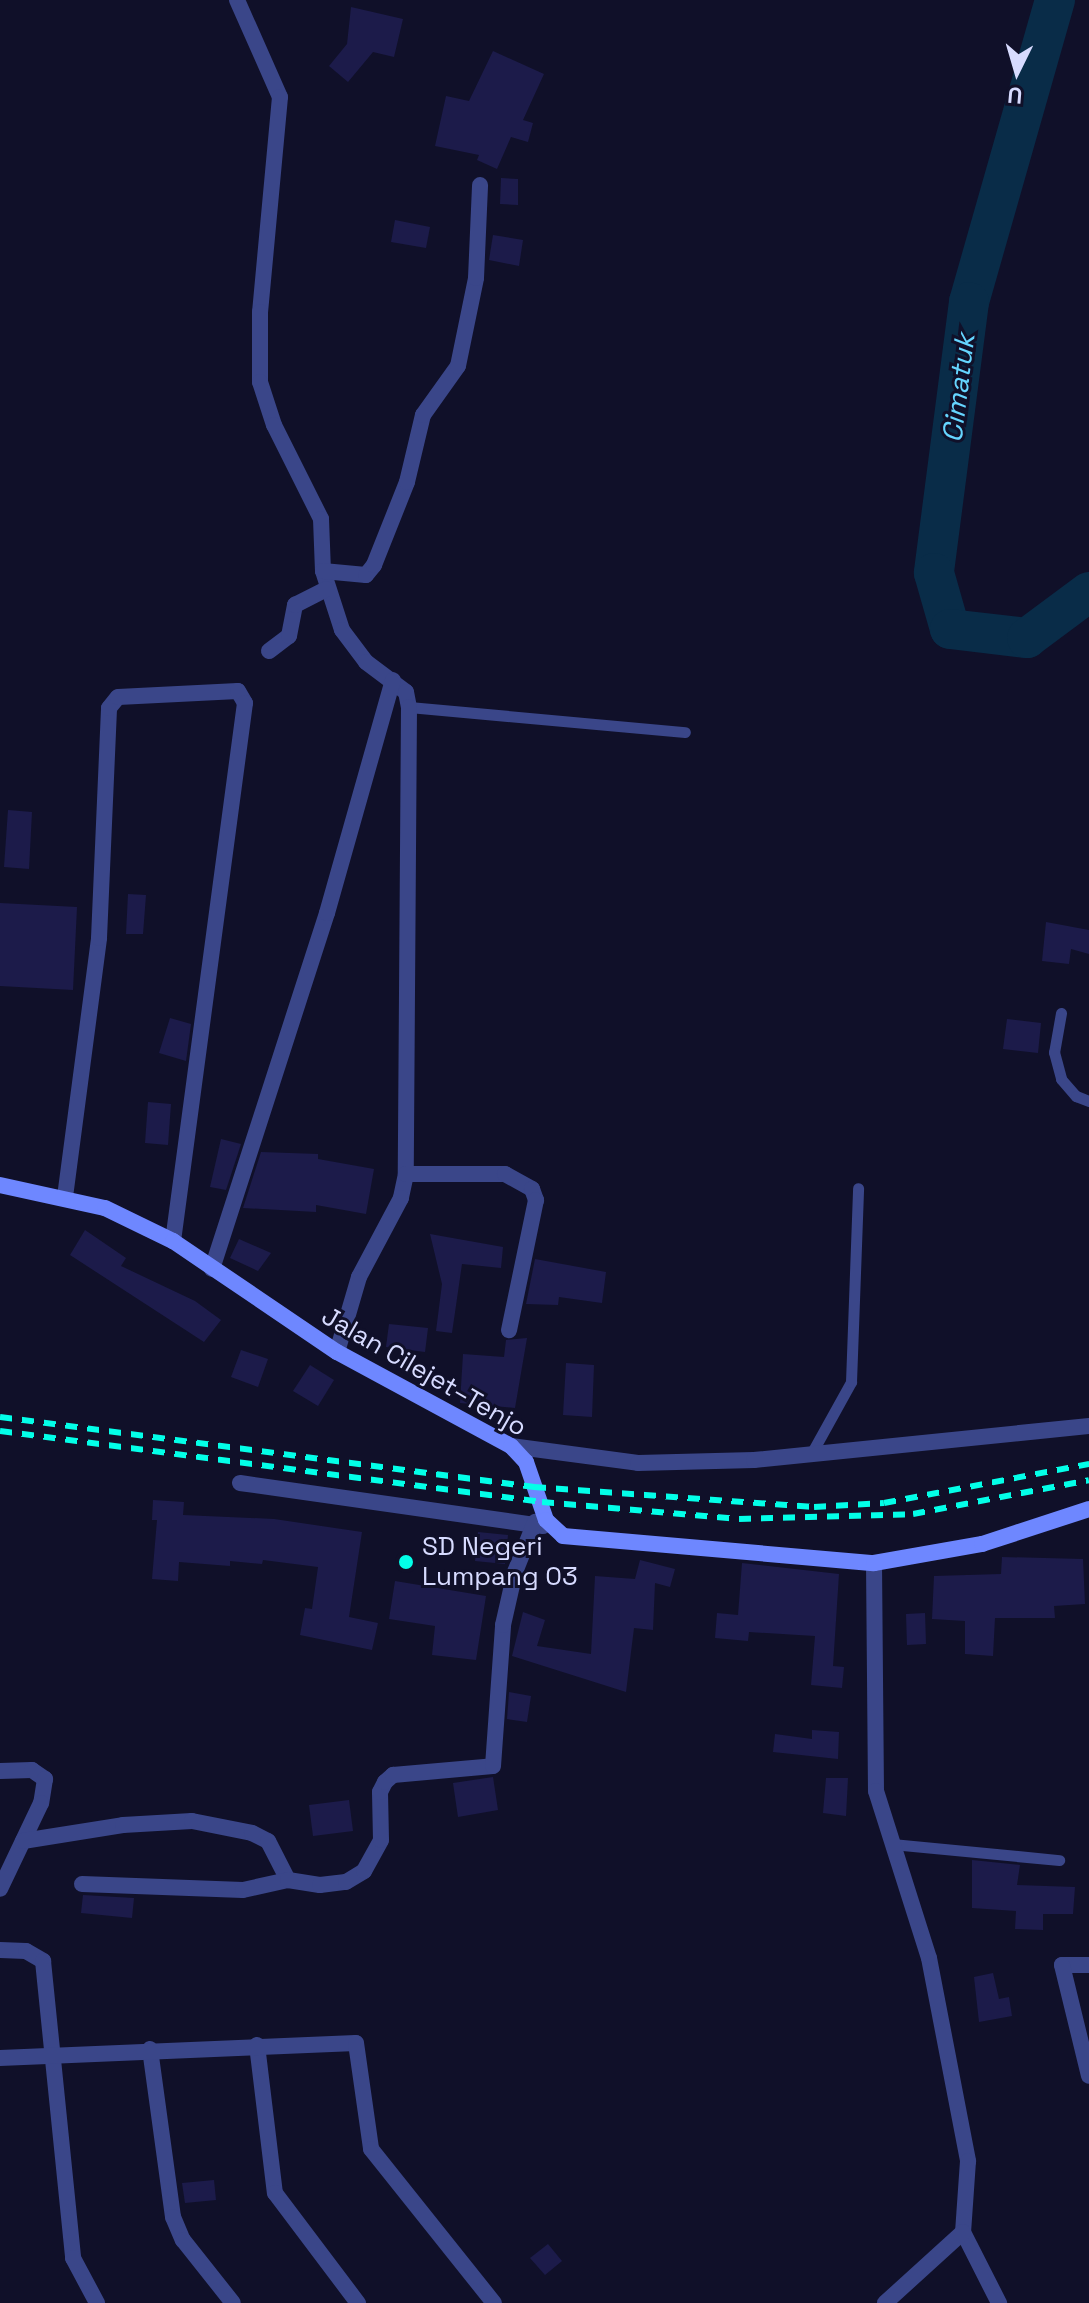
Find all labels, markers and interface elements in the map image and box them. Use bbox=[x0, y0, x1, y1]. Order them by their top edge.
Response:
north arrow bbox=[977, 32, 1057, 112]
text: U bbox=[1006, 81, 1024, 111]
water label: Cimatuk bbox=[935, 332, 981, 444]
street label: Jalan Cilejet–Tenjo bbox=[316, 1301, 532, 1443]
place label: SD Negeri Lumpang 03 bbox=[422, 1531, 578, 1592]
marker: SD Negeri Lumpang 03 bbox=[397, 1553, 415, 1571]

